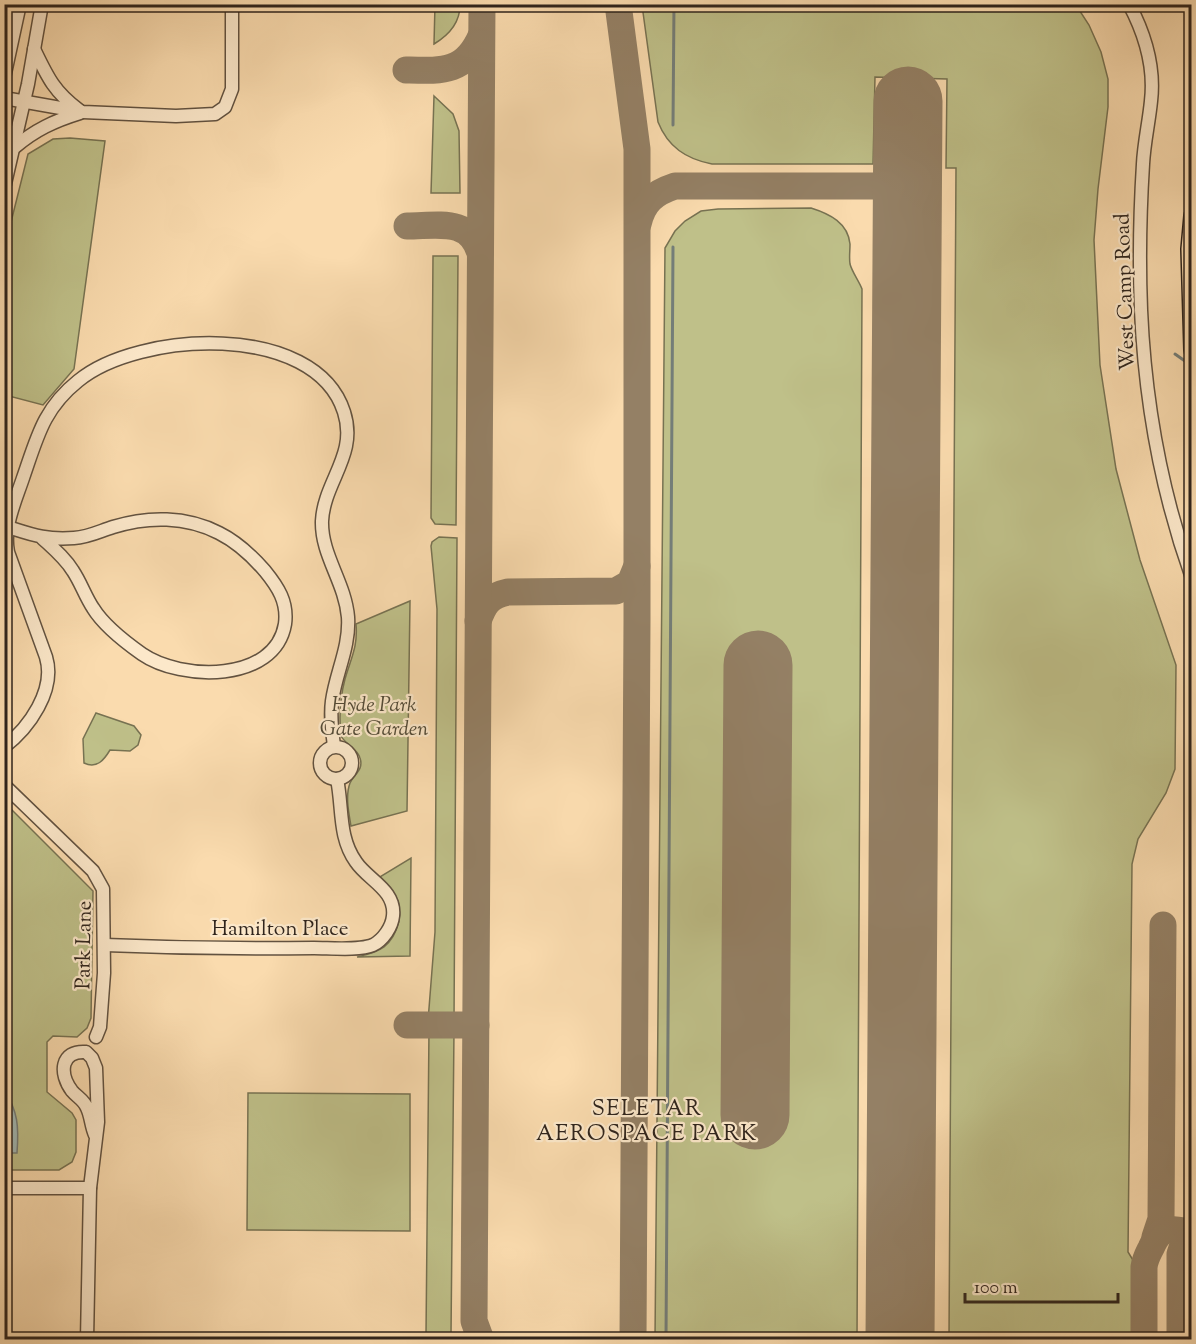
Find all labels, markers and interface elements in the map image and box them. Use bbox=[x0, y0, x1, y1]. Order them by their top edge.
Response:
street label: West Camp Road bbox=[1108, 212, 1144, 371]
park label: Hyde Park Gate Garden bbox=[320, 691, 428, 745]
street label: Park Lane bbox=[69, 900, 101, 990]
street label: Hamilton Place bbox=[211, 915, 349, 945]
district label: SELETAR AEROSPACE PARK bbox=[536, 1094, 758, 1151]
scale bar bbox=[965, 1266, 1118, 1304]
text: 100 m bbox=[974, 1276, 1018, 1302]

